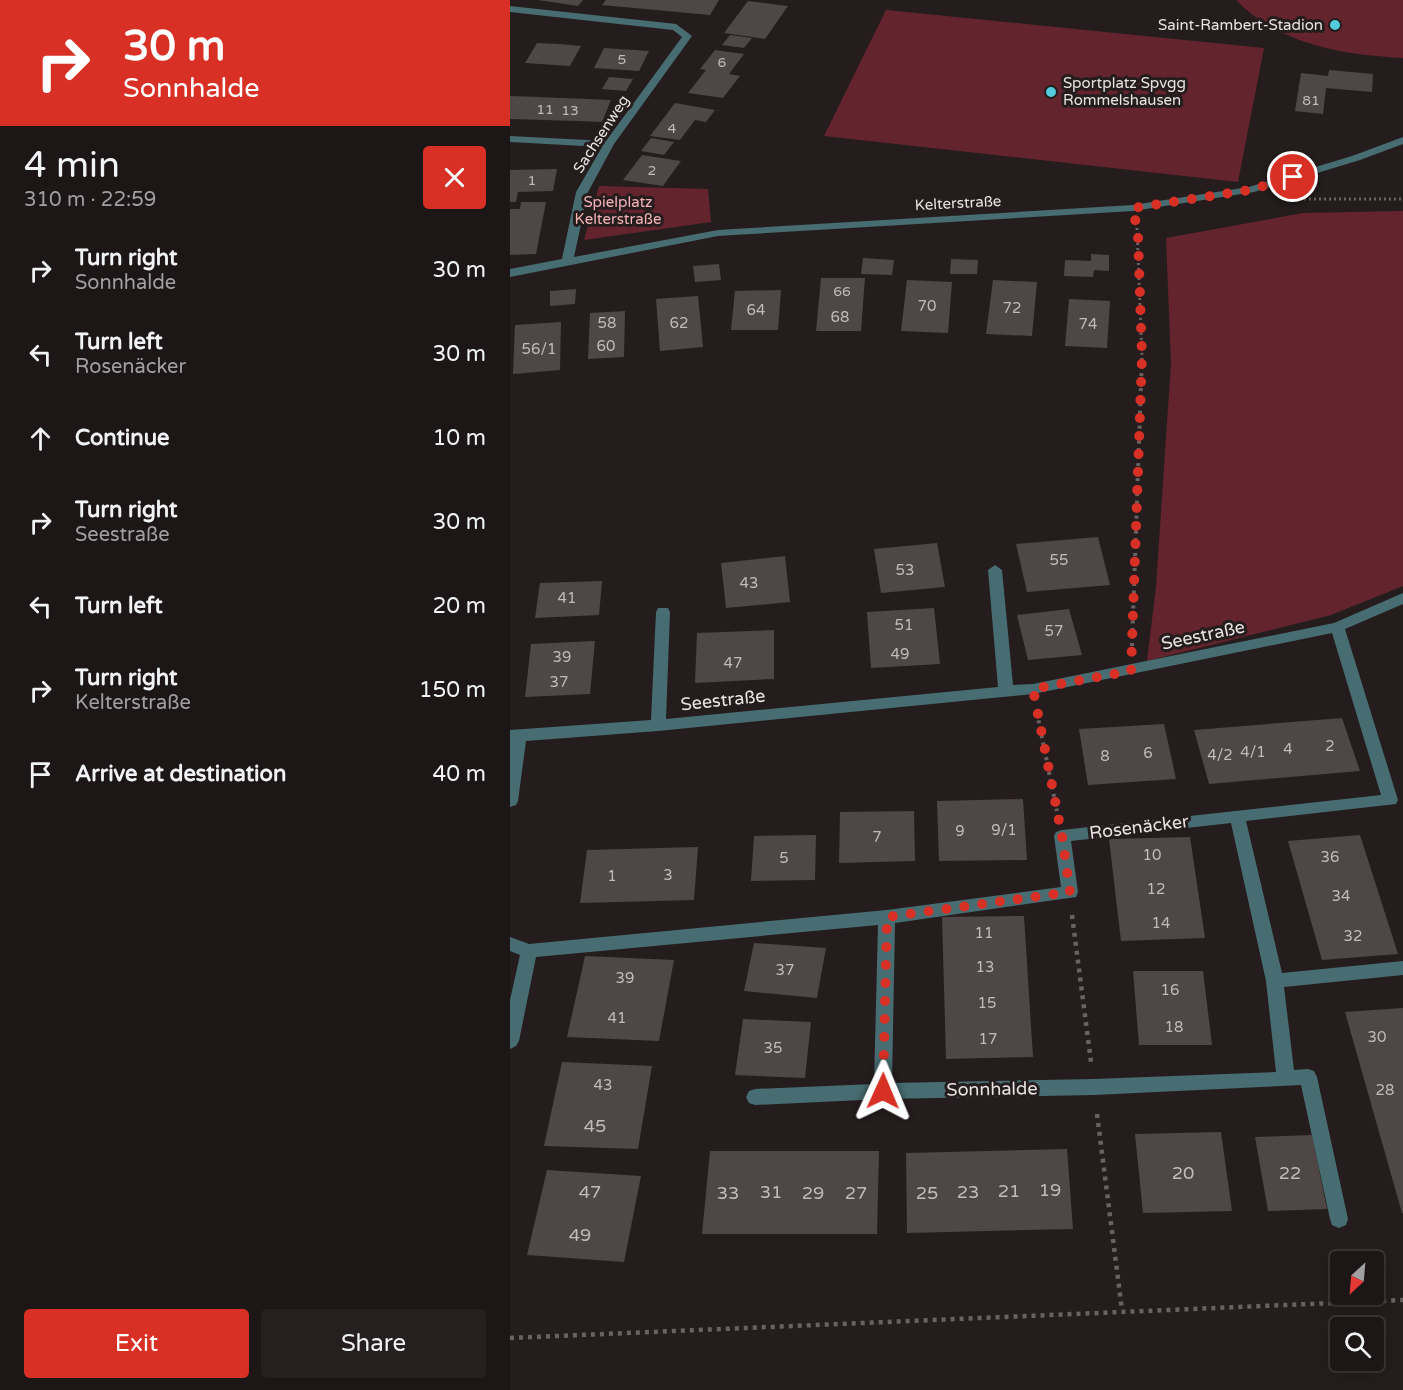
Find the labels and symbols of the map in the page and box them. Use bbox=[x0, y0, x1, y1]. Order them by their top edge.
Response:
place label: Saint-Rambert-Stadion bbox=[1158, 16, 1323, 34]
marker: Saint-Rambert-Stadion bbox=[1328, 18, 1342, 32]
house number: 5 bbox=[618, 51, 626, 68]
house number: 6 bbox=[718, 54, 727, 71]
place label: Sportplatz Spvgg Rommelshausen bbox=[1063, 74, 1186, 109]
marker: Sportplatz Spvgg Rommelshausen bbox=[1044, 85, 1058, 99]
street label: Sachsenweg bbox=[569, 92, 633, 176]
house number: 81 bbox=[1302, 92, 1320, 109]
house number: 11 bbox=[536, 101, 554, 118]
house number: 13 bbox=[561, 102, 579, 119]
house number: 4 bbox=[668, 120, 677, 137]
pin bbox=[1267, 151, 1318, 202]
house number: 2 bbox=[648, 162, 656, 179]
house number: 1 bbox=[528, 172, 536, 189]
street label: Kelterstraße bbox=[914, 192, 1002, 214]
park label: Spielplatz Kelterstraße bbox=[575, 193, 661, 228]
house number: 66 bbox=[833, 283, 851, 300]
house number: 70 bbox=[918, 297, 936, 315]
house number: 72 bbox=[1003, 299, 1021, 317]
house number: 64 bbox=[747, 301, 765, 319]
house number: 68 bbox=[831, 308, 849, 326]
house number: 58 bbox=[598, 314, 616, 332]
house number: 62 bbox=[670, 314, 688, 332]
house number: 74 bbox=[1079, 315, 1097, 333]
house number: 60 bbox=[597, 337, 615, 355]
house number: 56/1 bbox=[522, 340, 556, 358]
house number: 55 bbox=[1050, 551, 1068, 569]
house number: 53 bbox=[896, 561, 914, 579]
house number: 43 bbox=[740, 574, 758, 592]
house number: 41 bbox=[558, 589, 576, 607]
street label: Seestraße bbox=[1159, 615, 1247, 655]
house number: 51 bbox=[895, 616, 913, 634]
house number: 57 bbox=[1045, 622, 1063, 640]
house number: 49 bbox=[891, 645, 909, 663]
house number: 39 bbox=[553, 648, 571, 666]
house number: 47 bbox=[724, 654, 742, 672]
house number: 37 bbox=[550, 673, 568, 691]
street label: Seestraße bbox=[680, 685, 766, 715]
house number: 2 bbox=[1325, 737, 1335, 755]
house number: 4 bbox=[1283, 740, 1293, 758]
house number: 4/1 bbox=[1240, 743, 1266, 761]
house number: 6 bbox=[1143, 744, 1153, 762]
house number: 4/2 bbox=[1207, 746, 1233, 764]
house number: 8 bbox=[1100, 747, 1110, 765]
street label: Rosenäcker bbox=[1088, 810, 1190, 844]
house number: 9/1 bbox=[991, 821, 1017, 839]
house number: 9 bbox=[955, 822, 965, 840]
house number: 7 bbox=[872, 828, 882, 846]
house number: 10 bbox=[1143, 846, 1161, 864]
house number: 36 bbox=[1321, 848, 1339, 866]
house number: 5 bbox=[779, 849, 789, 867]
house number: 3 bbox=[663, 866, 673, 884]
house number: 1 bbox=[607, 867, 617, 885]
house number: 12 bbox=[1147, 880, 1165, 898]
house number: 34 bbox=[1332, 887, 1350, 905]
house number: 14 bbox=[1152, 914, 1170, 932]
house number: 11 bbox=[975, 924, 993, 942]
house number: 32 bbox=[1344, 927, 1362, 945]
house number: 13 bbox=[976, 958, 994, 976]
house number: 37 bbox=[776, 961, 794, 979]
house number: 39 bbox=[616, 969, 634, 987]
house number: 16 bbox=[1161, 981, 1179, 999]
house number: 15 bbox=[978, 994, 996, 1012]
house number: 41 bbox=[608, 1009, 626, 1027]
house number: 18 bbox=[1165, 1018, 1183, 1036]
house number: 30 bbox=[1368, 1028, 1386, 1046]
house number: 17 bbox=[979, 1030, 997, 1048]
house number: 35 bbox=[764, 1039, 782, 1057]
position arrow bbox=[851, 1059, 915, 1123]
house number: 43 bbox=[594, 1076, 612, 1094]
street label: Sonnhalde bbox=[946, 1077, 1038, 1101]
house number: 28 bbox=[1376, 1081, 1394, 1099]
house number: 45 bbox=[584, 1115, 606, 1137]
house number: 20 bbox=[1172, 1162, 1194, 1184]
house number: 22 bbox=[1279, 1162, 1301, 1184]
house number: 19 bbox=[1039, 1179, 1061, 1201]
house number: 21 bbox=[998, 1180, 1020, 1202]
house number: 47 bbox=[579, 1181, 601, 1203]
house number: 31 bbox=[760, 1181, 782, 1203]
house number: 23 bbox=[957, 1181, 979, 1203]
house number: 33 bbox=[717, 1182, 739, 1204]
house number: 29 bbox=[802, 1182, 824, 1204]
house number: 27 bbox=[845, 1182, 867, 1204]
house number: 25 bbox=[916, 1182, 938, 1204]
house number: 49 bbox=[569, 1224, 591, 1246]
north arrow bbox=[1330, 1251, 1384, 1305]

